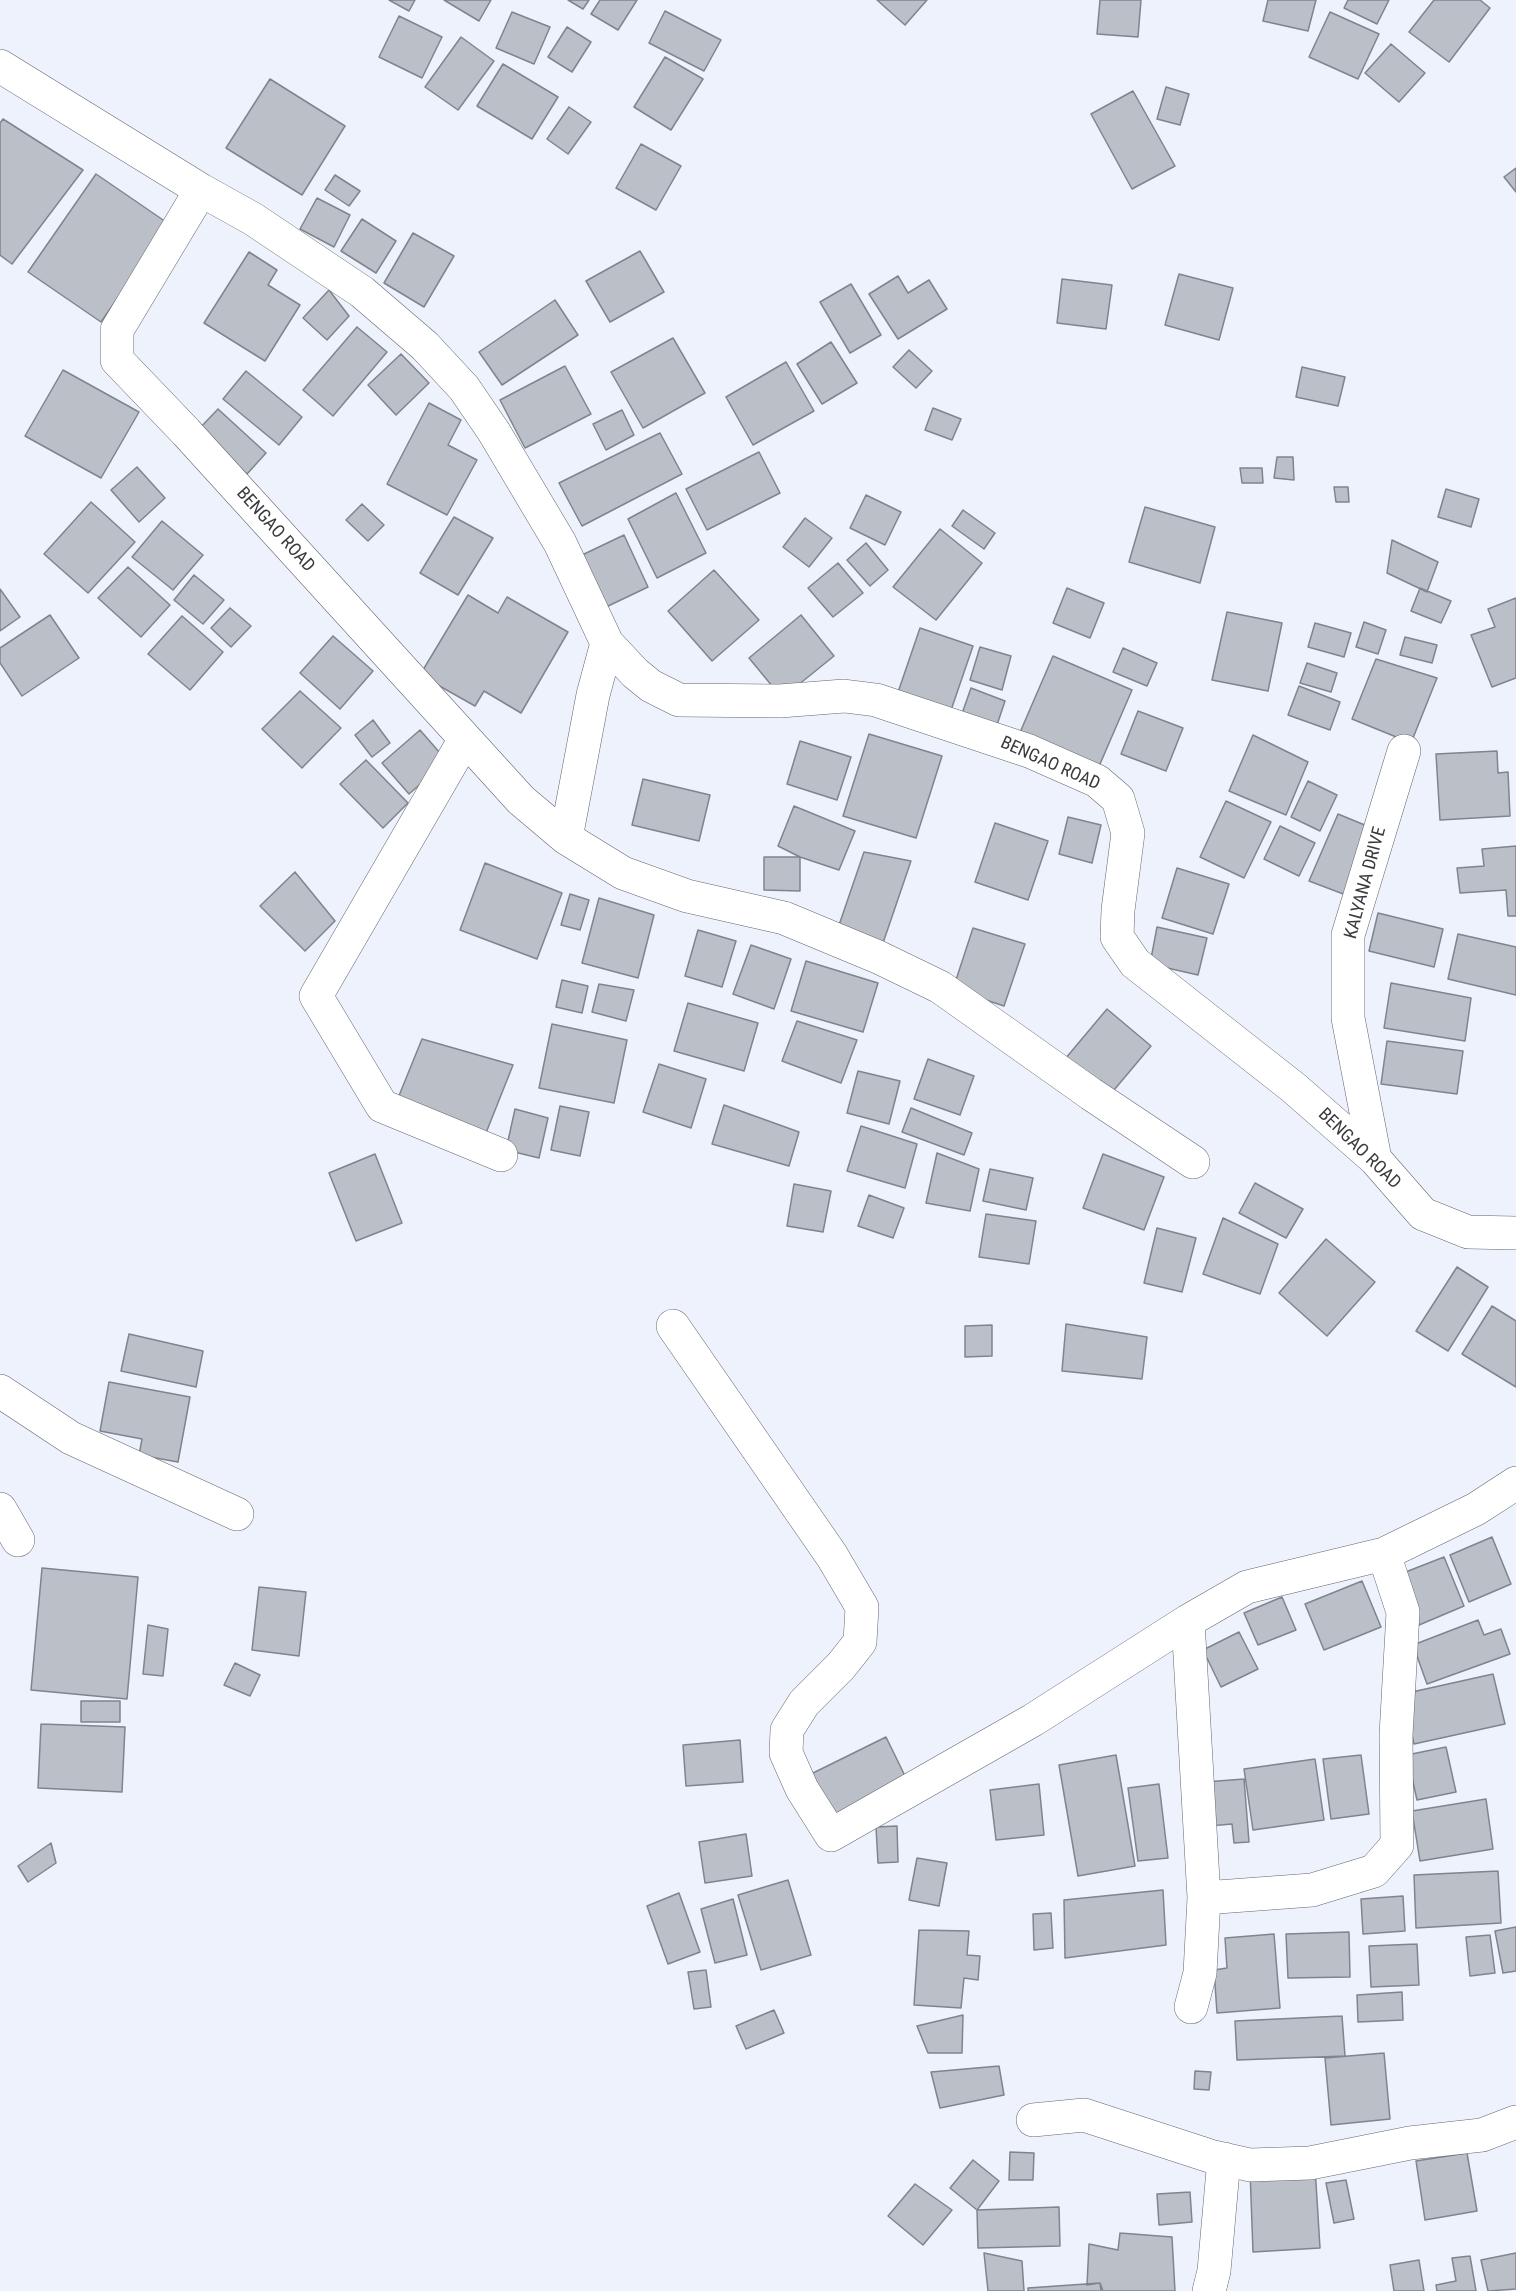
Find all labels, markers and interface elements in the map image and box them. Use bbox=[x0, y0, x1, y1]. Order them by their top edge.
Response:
street label: BENGAO ROAD bbox=[231, 483, 319, 577]
street label: BENGAO ROAD bbox=[997, 732, 1103, 796]
street label: KALYANA DRIVE bbox=[1341, 825, 1391, 941]
street label: BENGAO ROAD bbox=[1313, 1104, 1405, 1194]

